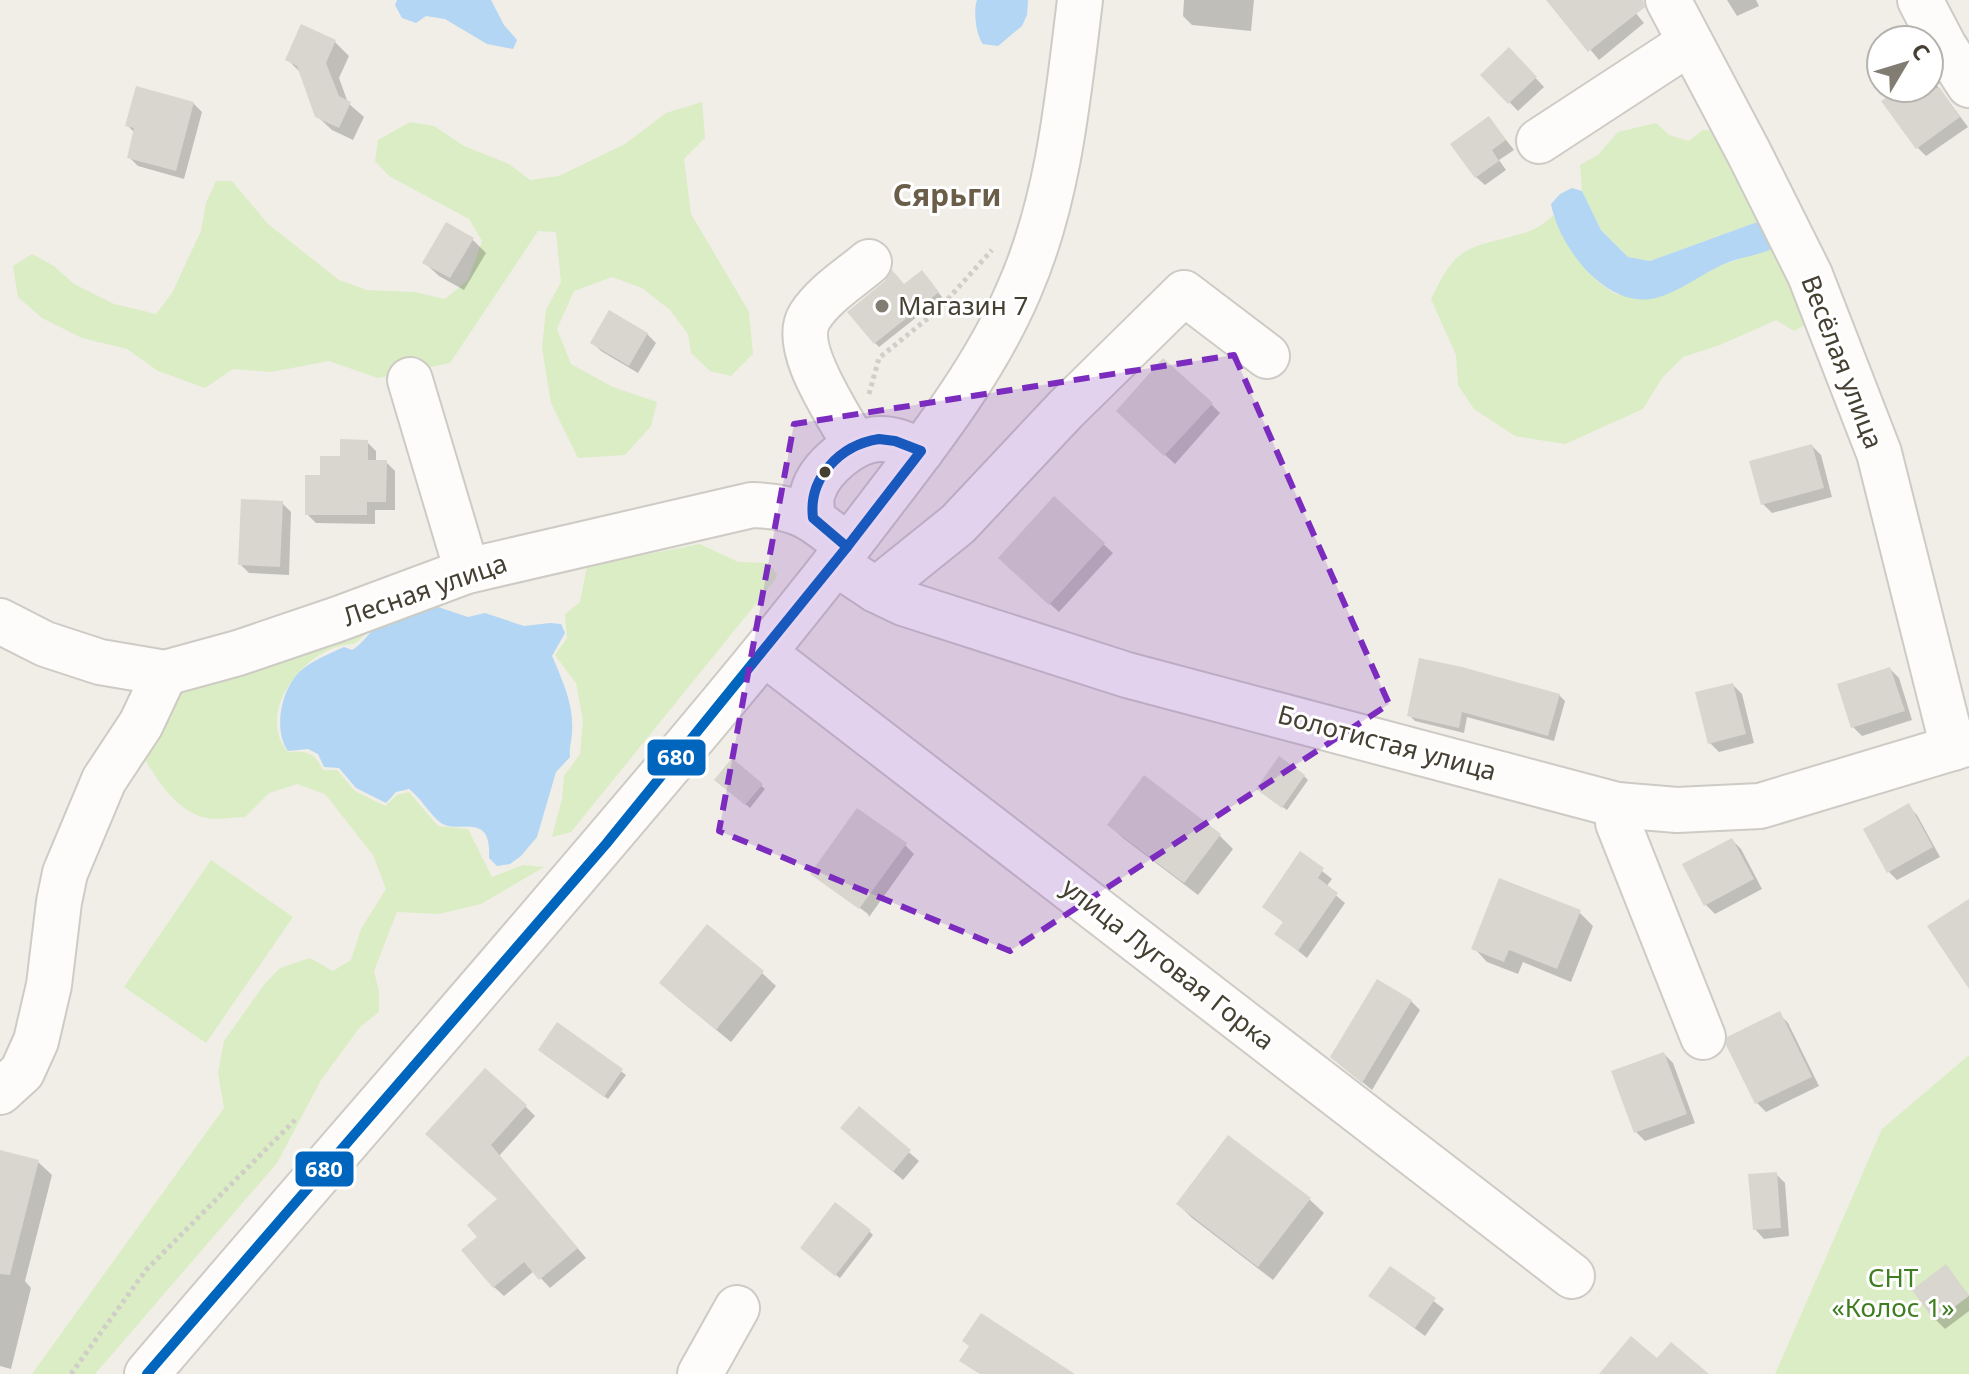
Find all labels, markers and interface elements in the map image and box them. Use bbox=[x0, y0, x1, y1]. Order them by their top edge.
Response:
north arrow bbox=[1865, 24, 1945, 104]
text: С bbox=[1905, 36, 1938, 66]
district label: Сярьги bbox=[893, 174, 1001, 215]
street label: Весёлая улица bbox=[1793, 270, 1893, 454]
place label: Магазин 7 bbox=[898, 287, 1028, 323]
marker: Магазин 7 bbox=[873, 297, 891, 315]
unlabelled marker bbox=[817, 464, 833, 480]
street label: Лесная улица bbox=[338, 544, 511, 634]
street label: Болотистая улица bbox=[1274, 696, 1501, 789]
line badge: 680 bbox=[646, 738, 707, 777]
text: 680 bbox=[657, 741, 695, 771]
street label: улица Луговая Горка bbox=[1055, 869, 1282, 1058]
line badge: 680 bbox=[294, 1150, 355, 1188]
text: 680 bbox=[305, 1153, 343, 1183]
park label: СНТ «Колос 1» bbox=[1832, 1259, 1954, 1325]

